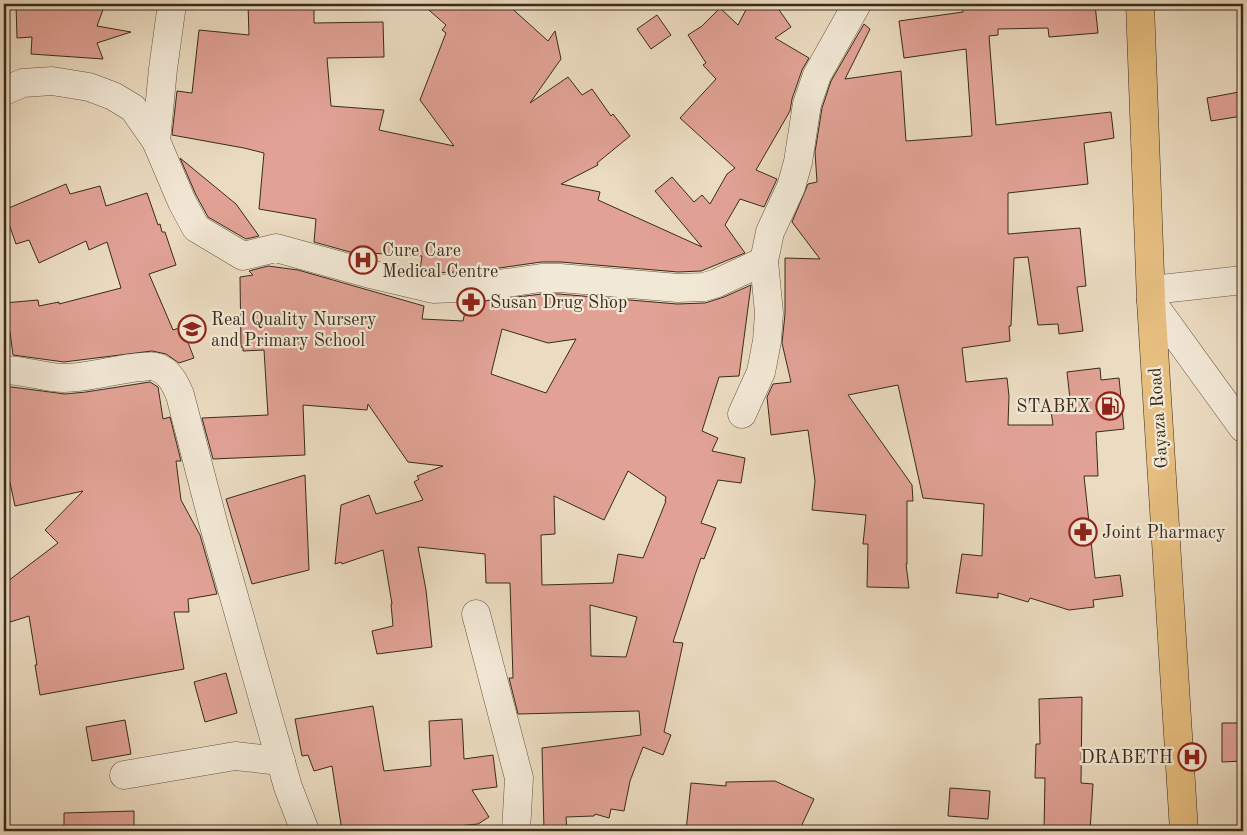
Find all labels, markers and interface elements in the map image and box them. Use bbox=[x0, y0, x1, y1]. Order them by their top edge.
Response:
place label: Cure Care Medical Centre bbox=[382, 242, 498, 281]
hospital icon: Cure Care Medical Centre bbox=[348, 245, 378, 275]
pharmacy icon: Susan Drug Shop bbox=[456, 287, 486, 317]
place label: Susan Drug Shop bbox=[490, 294, 627, 312]
place label: Real Quality Nursery and Primary School bbox=[211, 311, 377, 350]
school or university icon: Real Quality Nursery and Primary School bbox=[177, 314, 207, 344]
street label: Gayaza Road bbox=[1146, 367, 1172, 469]
fuel station icon: STABEX bbox=[1095, 391, 1125, 421]
place label: STABEX bbox=[1016, 398, 1091, 416]
pharmacy icon: Joint Pharmacy bbox=[1068, 517, 1098, 547]
place label: Joint Pharmacy bbox=[1102, 524, 1226, 542]
hospital icon: DRABETH bbox=[1177, 742, 1207, 772]
place label: DRABETH bbox=[1080, 749, 1173, 767]

